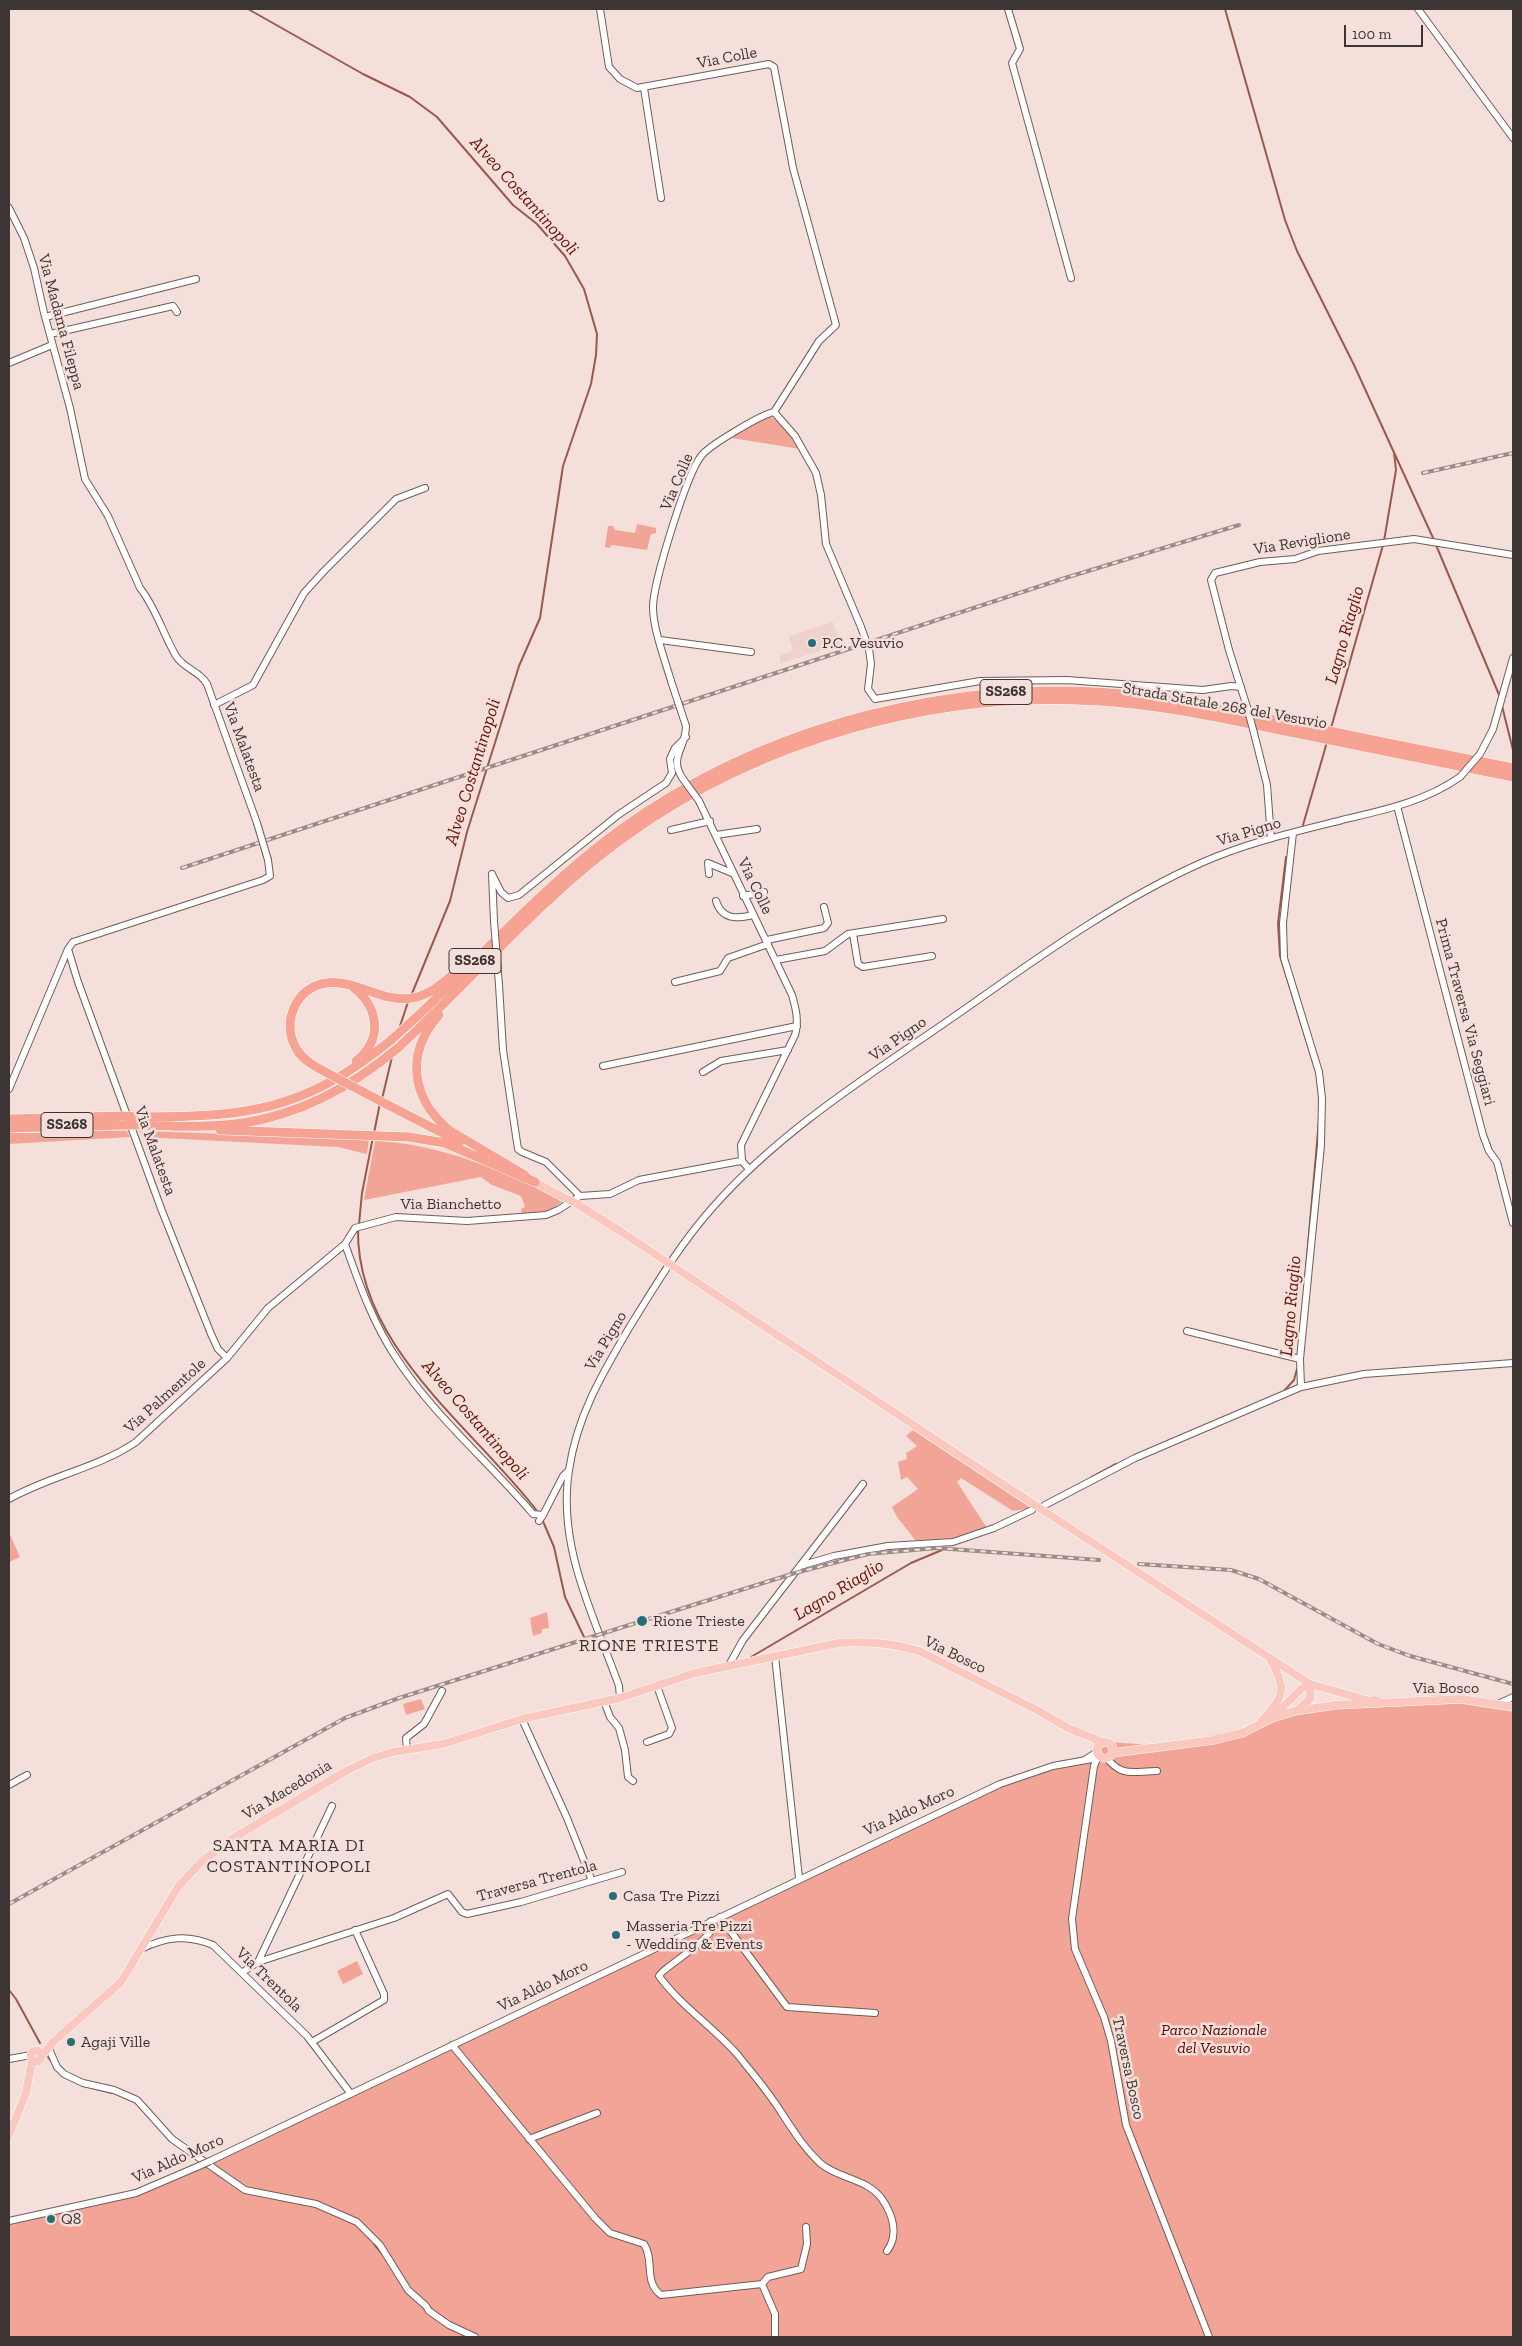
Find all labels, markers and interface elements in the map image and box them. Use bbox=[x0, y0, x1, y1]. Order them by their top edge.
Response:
scale bar bbox=[1347, 15, 1426, 47]
text: 100 m bbox=[1352, 25, 1391, 43]
street label: Via Colle bbox=[695, 43, 759, 73]
water label: Alveo Costantinopoli bbox=[465, 132, 583, 260]
street label: Via Madama Fileppa bbox=[34, 252, 88, 392]
street label: Via Colle bbox=[656, 450, 698, 514]
street label: Via Reviglione bbox=[1252, 525, 1352, 559]
water label: Lagno Riaglio bbox=[1321, 583, 1369, 687]
place label: P.C. Vesuvio bbox=[822, 633, 904, 653]
marker: P.C. Vesuvio bbox=[806, 637, 818, 649]
street label: Strada Statale 268 del Vesuvio bbox=[1121, 679, 1329, 733]
road number: SS268 bbox=[980, 680, 1032, 704]
water label: Alveo Costantinopoli bbox=[440, 696, 506, 848]
street label: Via Malatesta bbox=[219, 700, 269, 794]
street label: Via Pigno bbox=[1215, 813, 1283, 851]
street label: Via Colle bbox=[733, 855, 777, 917]
street label: Prima Traversa Via Seggiari bbox=[1431, 916, 1499, 1108]
road number: SS268 bbox=[449, 948, 501, 974]
street label: Via Pigno bbox=[866, 1012, 930, 1066]
street label: Via Malatesta bbox=[130, 1104, 180, 1198]
road number: SS268 bbox=[41, 1112, 93, 1138]
street label: Via Bianchetto bbox=[401, 1194, 501, 1214]
water label: Lagno Riaglio bbox=[1276, 1255, 1306, 1357]
street label: Via Pigno bbox=[581, 1308, 631, 1374]
street label: Via Palmentole bbox=[120, 1354, 210, 1438]
water label: Alveo Costantinopoli bbox=[417, 1355, 533, 1485]
water label: Lagno Riaglio bbox=[790, 1555, 888, 1625]
place label: Rione Trieste bbox=[653, 1611, 745, 1631]
marker: Rione Trieste bbox=[635, 1614, 649, 1628]
street label: Via Bosco bbox=[921, 1632, 989, 1678]
district label: RIONE TRIESTE bbox=[577, 1635, 721, 1657]
street label: Via Bosco bbox=[1413, 1678, 1479, 1698]
street label: Via Macedonia bbox=[239, 1756, 335, 1824]
street label: Via Aldo Moro bbox=[861, 1782, 957, 1840]
district label: SANTA MARIA DI COSTANTINOPOLI bbox=[205, 1835, 373, 1878]
street label: Traversa Trentola bbox=[475, 1856, 599, 1906]
place label: Casa Tre Pizzi bbox=[623, 1886, 720, 1906]
marker: Casa Tre Pizzi bbox=[607, 1890, 619, 1902]
place label: Masseria Tre Pizzi - Wedding & Events bbox=[626, 1916, 763, 1954]
marker: Masseria Tre Pizzi - Wedding & Events bbox=[610, 1929, 622, 1941]
street label: Via Trentola bbox=[232, 1944, 306, 2016]
street label: Via Aldo Moro bbox=[495, 1956, 591, 2016]
street label: Traversa Bosco bbox=[1108, 2015, 1148, 2121]
park label: Parco Nazionale del Vesuvio bbox=[1161, 2020, 1267, 2058]
place label: Agaji Ville bbox=[81, 2032, 150, 2052]
marker: Agaji Ville bbox=[65, 2036, 77, 2048]
street label: Via Aldo Moro bbox=[129, 2130, 227, 2188]
place label: Q8 bbox=[61, 2209, 81, 2229]
marker: Q8 bbox=[45, 2213, 57, 2225]

